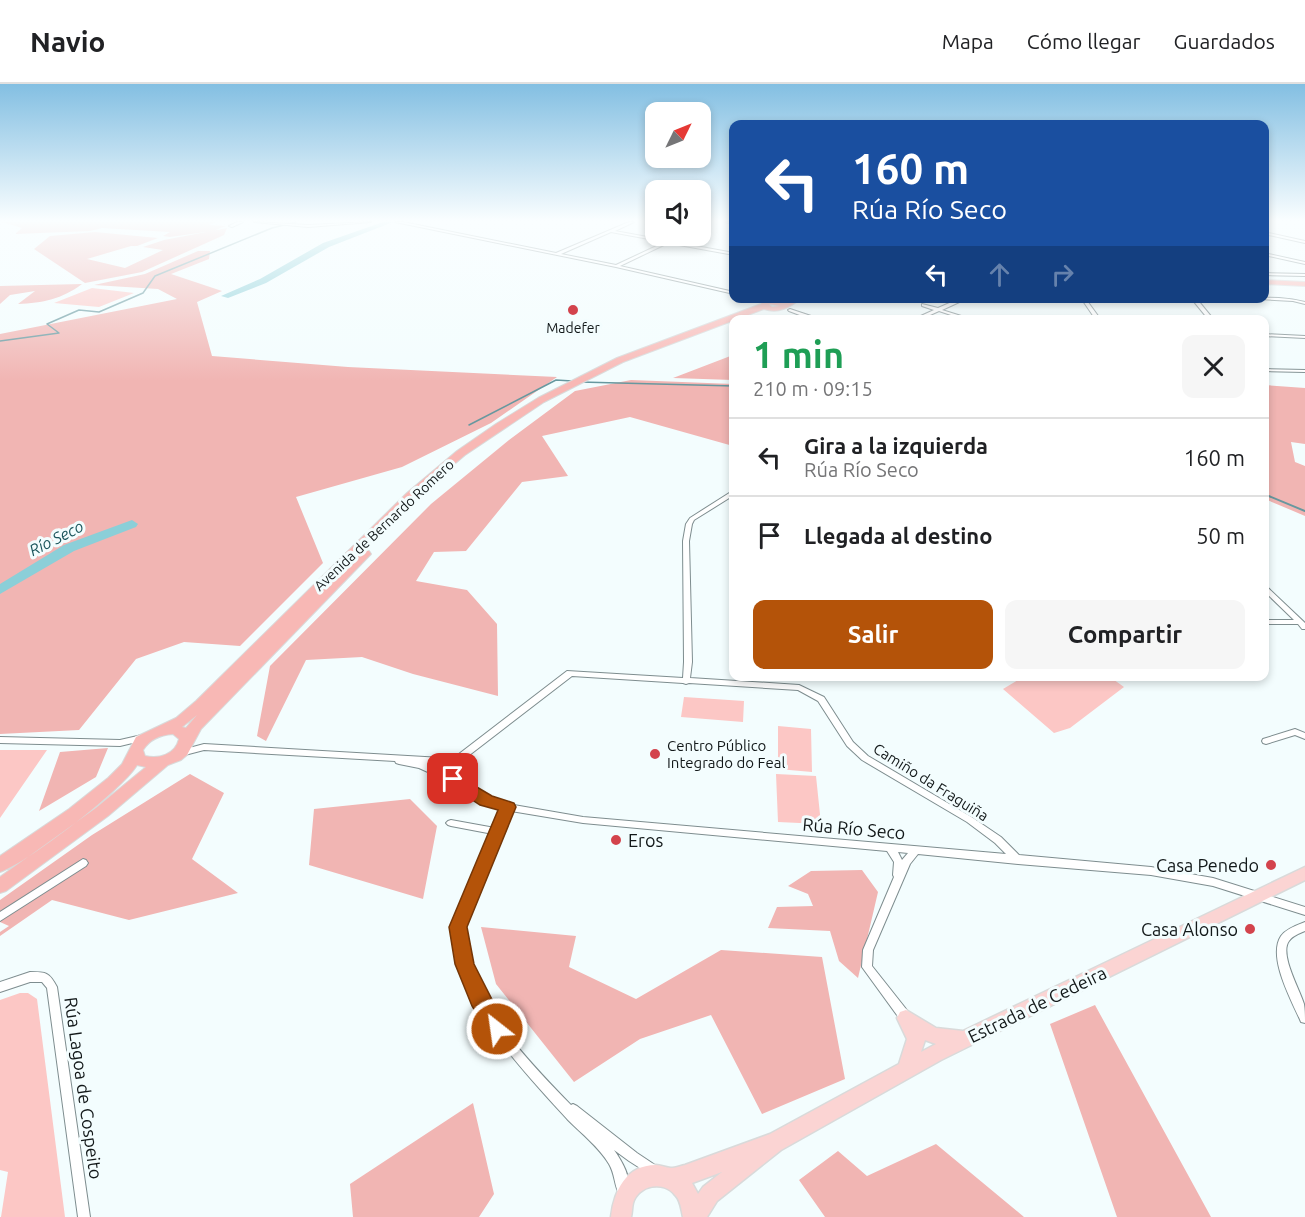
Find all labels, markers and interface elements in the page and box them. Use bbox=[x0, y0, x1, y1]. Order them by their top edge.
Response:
text: Navio bbox=[30, 26, 105, 57]
text: Mapa bbox=[942, 29, 994, 53]
text: Cómo llegar bbox=[1027, 29, 1141, 53]
text: Guardados bbox=[1174, 29, 1275, 53]
north arrow bbox=[645, 102, 711, 168]
map controls bbox=[645, 102, 711, 246]
icon: left bbox=[753, 144, 831, 222]
text: 160 m bbox=[852, 145, 969, 192]
button: sound bbox=[645, 180, 711, 246]
text: Rúa Río Seco bbox=[852, 194, 1007, 224]
icon: left bbox=[920, 258, 953, 291]
icon: ahead bbox=[983, 258, 1016, 291]
icon: right bbox=[1046, 258, 1079, 291]
marker: Madefer bbox=[566, 303, 580, 317]
place label: Madefer bbox=[546, 320, 601, 336]
text: 1 min bbox=[753, 334, 844, 375]
button: close bbox=[1182, 335, 1245, 398]
text: 210 m · 09:15 bbox=[753, 377, 873, 400]
text: Gira a la izquierda bbox=[804, 433, 988, 458]
icon: left bbox=[753, 441, 786, 474]
text: 160 m bbox=[1184, 445, 1245, 470]
street label: Avenida de Bernardo Romero bbox=[311, 456, 457, 594]
text: Rúa Río Seco bbox=[804, 458, 919, 481]
water label: Río Seco bbox=[26, 517, 86, 559]
icon: arrive bbox=[753, 519, 786, 552]
text: Llegada al destino bbox=[804, 523, 992, 548]
text: 50 m bbox=[1196, 523, 1245, 548]
button: Salir bbox=[753, 600, 993, 669]
button: Compartir bbox=[1005, 600, 1245, 669]
place label: Centro Público Integrado do Feal bbox=[667, 737, 785, 771]
street label: Camiño da Fraguiña bbox=[870, 740, 992, 824]
marker: Centro Público Integrado do Feal bbox=[648, 747, 662, 761]
pin bbox=[427, 753, 478, 804]
icon: arrive bbox=[436, 762, 469, 795]
street label: Rúa Río Seco bbox=[802, 814, 906, 842]
place label: Eros bbox=[628, 830, 663, 850]
marker: Eros bbox=[609, 833, 623, 847]
place label: Casa Penedo bbox=[1156, 855, 1259, 875]
marker: Casa Penedo bbox=[1264, 858, 1278, 872]
place label: Casa Alonso bbox=[1141, 919, 1238, 939]
marker: Casa Alonso bbox=[1243, 922, 1257, 936]
street label: Estrada de Cedeira bbox=[965, 962, 1109, 1046]
street label: Rúa Lagoa de Cospeito bbox=[61, 996, 107, 1180]
position arrow bbox=[465, 997, 529, 1061]

